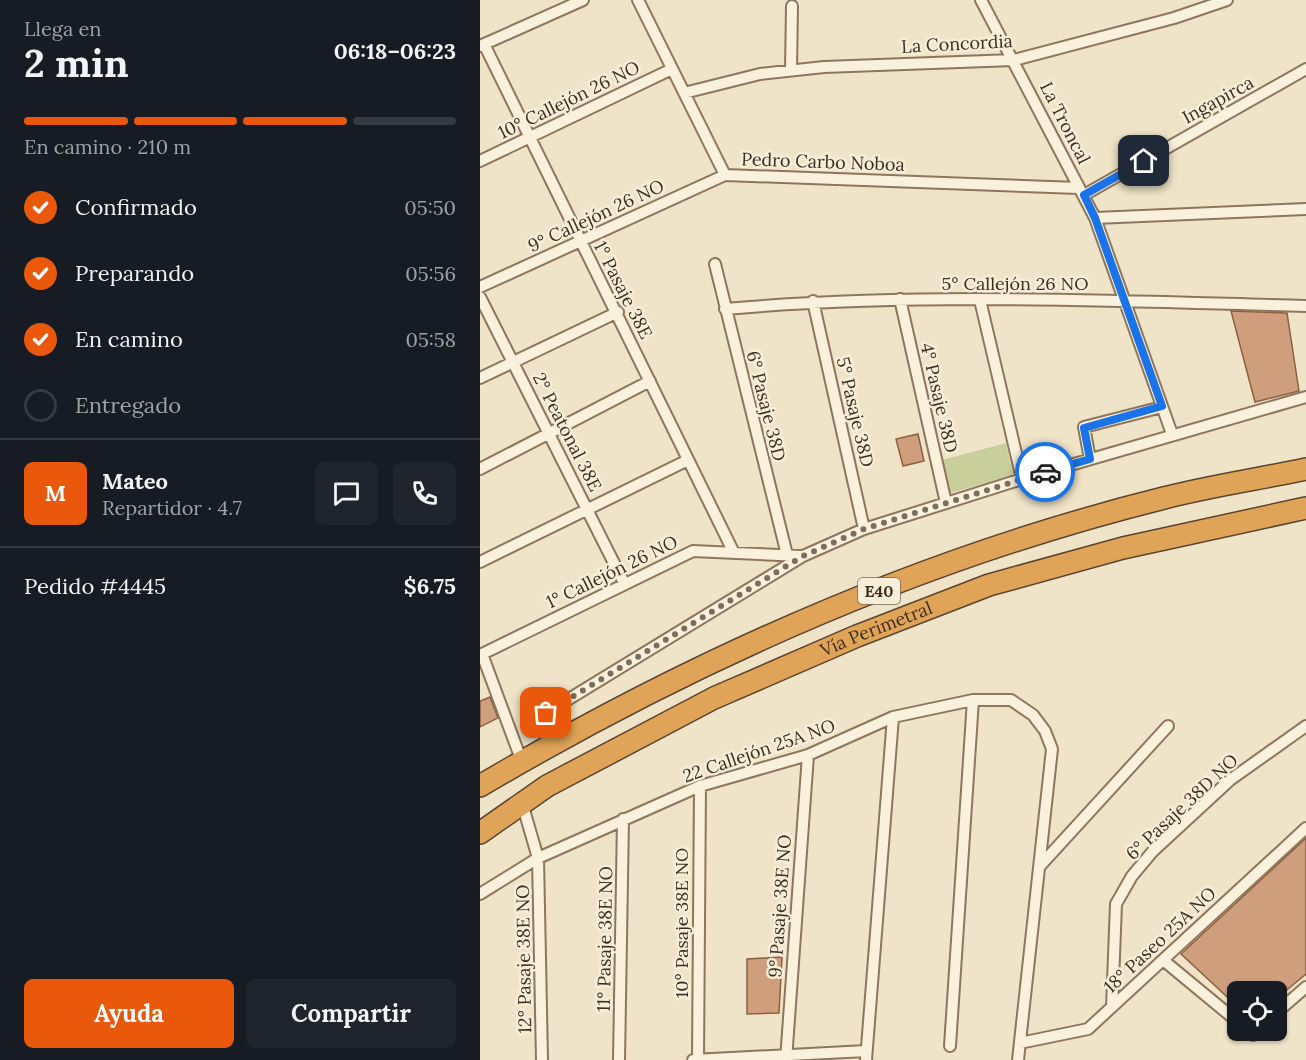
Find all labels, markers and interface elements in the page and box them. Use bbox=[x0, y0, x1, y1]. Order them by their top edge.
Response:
text: Llega en bbox=[24, 16, 101, 41]
street label: La Concordia bbox=[901, 29, 1013, 58]
text: 06:18–06:23 bbox=[334, 37, 456, 65]
text: 2 min bbox=[24, 38, 129, 88]
street label: 10° Callejón 26 NO bbox=[494, 55, 643, 144]
street label: Ingapirca bbox=[1178, 71, 1258, 129]
street label: La Troncal bbox=[1035, 78, 1096, 168]
text: En camino · 210 m bbox=[24, 134, 191, 159]
pin bbox=[1118, 135, 1169, 186]
icon: home bbox=[1127, 144, 1160, 177]
street label: Pedro Carbo Noboa bbox=[741, 147, 905, 176]
street label: 9° Callejón 26 NO bbox=[524, 174, 667, 257]
icon: check bbox=[24, 191, 57, 224]
text: Confirmado bbox=[75, 193, 197, 221]
text: 05:50 bbox=[404, 195, 456, 220]
street label: 1° Pasaje 38E bbox=[589, 237, 658, 343]
icon: check bbox=[24, 257, 57, 290]
text: Preparando bbox=[75, 259, 194, 287]
text: 05:56 bbox=[405, 261, 456, 286]
street label: 5° Callejón 26 NO bbox=[942, 272, 1088, 295]
icon: check bbox=[24, 323, 57, 356]
text: En camino bbox=[75, 325, 183, 353]
text: 05:58 bbox=[406, 327, 456, 352]
street label: 4° Pasaje 38D bbox=[916, 341, 963, 455]
street label: 6° Pasaje 38D bbox=[742, 348, 791, 463]
street label: 5° Pasaje 38D bbox=[832, 355, 879, 469]
street label: 2° Peatonal 38E bbox=[528, 369, 607, 495]
text: Entregado bbox=[75, 391, 181, 419]
courier bbox=[1015, 442, 1075, 502]
icon: car bbox=[1029, 456, 1062, 489]
button: chat bbox=[315, 462, 378, 525]
button: phone bbox=[393, 462, 456, 525]
text: Mateo bbox=[102, 467, 168, 495]
text: M bbox=[45, 479, 66, 507]
text: Repartidor · 4.7 bbox=[102, 495, 242, 520]
street label: 1° Callejón 26 NO bbox=[542, 530, 681, 613]
text: Pedido #4445 bbox=[24, 572, 166, 600]
text: $6.75 bbox=[404, 572, 456, 600]
road number: E40 bbox=[858, 578, 900, 604]
street label: Vía Perimetral bbox=[816, 596, 935, 662]
pin bbox=[520, 687, 571, 738]
icon: bag bbox=[529, 696, 562, 729]
street label: 22 Callejón 25A NO bbox=[680, 714, 838, 787]
street label: 6° Pasaje 38D NO bbox=[1121, 749, 1243, 865]
street label: 9° Pasaje 38E NO bbox=[763, 834, 796, 978]
street label: 10° Pasaje 38E NO bbox=[670, 848, 693, 998]
street label: 11° Pasaje 38E NO bbox=[592, 866, 617, 1012]
street label: 18° Paseo 25A NO bbox=[1099, 882, 1221, 998]
street label: 12° Pasaje 38E NO bbox=[511, 884, 536, 1034]
button: Ayuda bbox=[24, 979, 234, 1048]
button: Compartir bbox=[246, 979, 456, 1048]
map controls bbox=[1227, 981, 1287, 1041]
button: locate bbox=[1227, 981, 1287, 1041]

